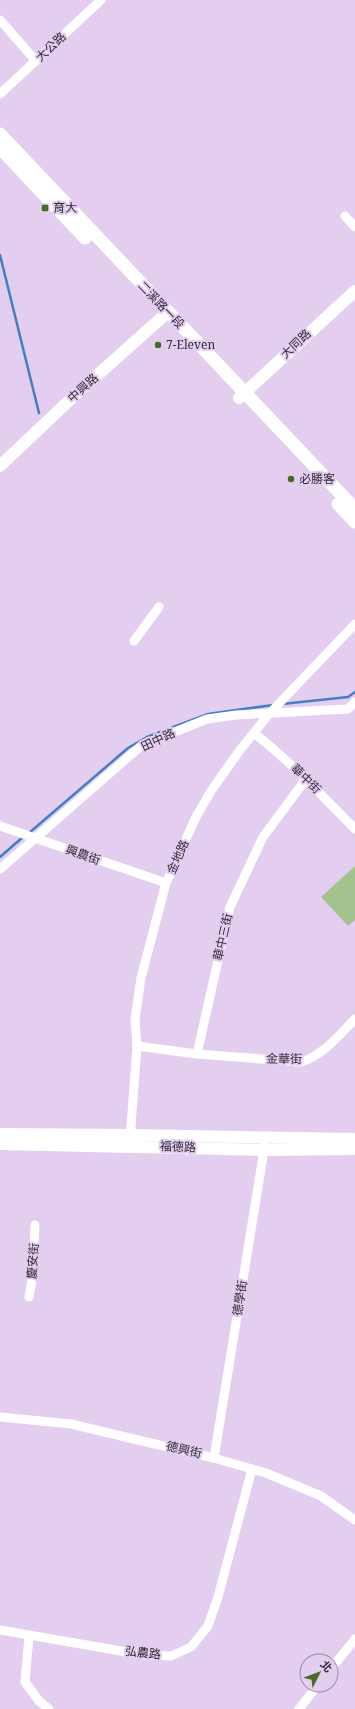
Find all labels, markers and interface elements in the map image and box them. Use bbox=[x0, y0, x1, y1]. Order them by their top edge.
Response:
street label: 大公路 bbox=[32, 28, 70, 65]
place label: 育大 bbox=[53, 199, 77, 216]
marker: 育大 bbox=[40, 203, 50, 213]
street label: 二溪路一段 bbox=[134, 277, 188, 332]
street label: 大同路 bbox=[277, 325, 315, 362]
place label: 7-Eleven bbox=[166, 336, 215, 353]
marker: 7-Eleven bbox=[153, 340, 163, 350]
street label: 中興路 bbox=[64, 369, 102, 406]
place label: 必勝客 bbox=[299, 470, 335, 487]
marker: 必勝客 bbox=[286, 474, 296, 484]
street label: 田中路 bbox=[138, 724, 178, 755]
street label: 華中街 bbox=[287, 760, 325, 797]
street label: 金地路 bbox=[162, 837, 193, 877]
street label: 興農街 bbox=[63, 841, 103, 868]
street label: 華中三街 bbox=[209, 912, 236, 962]
street label: 金華街 bbox=[266, 1050, 302, 1067]
street label: 福德路 bbox=[160, 1137, 196, 1156]
street label: 慶安街 bbox=[23, 1242, 42, 1280]
street label: 德學街 bbox=[228, 1279, 251, 1317]
street label: 德興街 bbox=[165, 1437, 204, 1462]
street label: 弘農路 bbox=[124, 1642, 162, 1663]
north arrow bbox=[299, 1653, 339, 1693]
text: 北 bbox=[318, 1657, 336, 1675]

